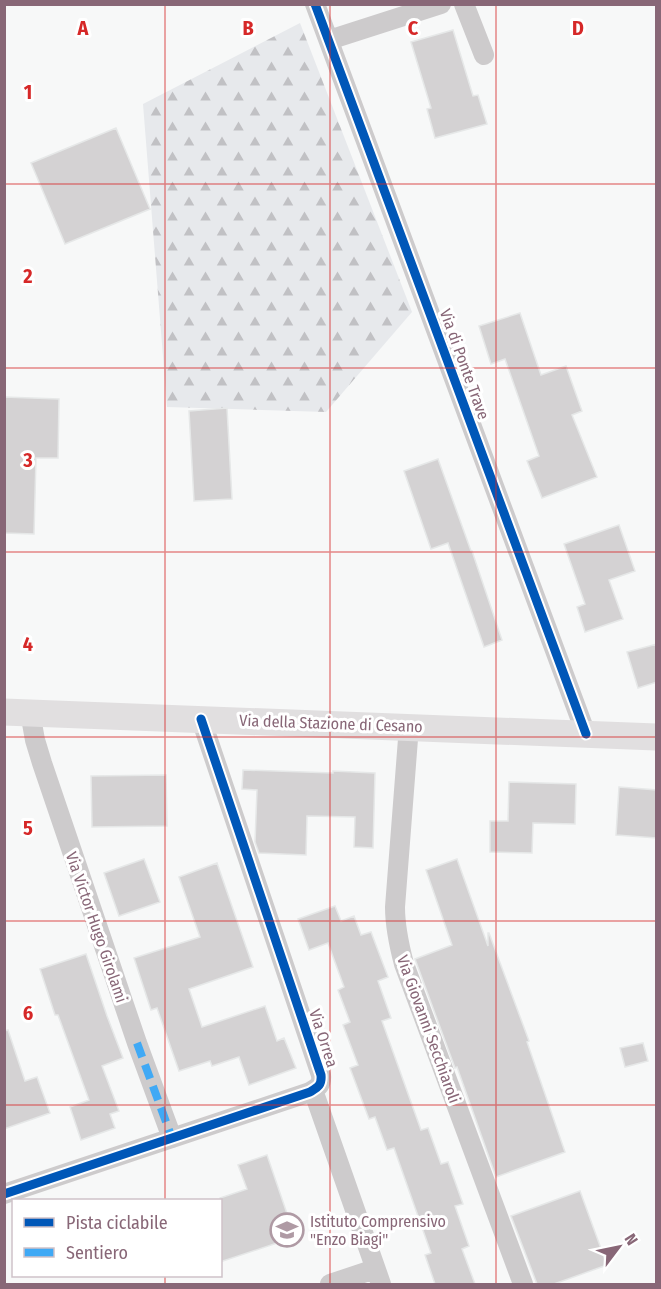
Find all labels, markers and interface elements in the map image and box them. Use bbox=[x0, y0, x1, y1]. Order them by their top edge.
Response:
text: A bbox=[77, 16, 90, 40]
text: B bbox=[242, 16, 254, 40]
text: C bbox=[408, 16, 419, 40]
text: D bbox=[572, 16, 584, 40]
text: 1 bbox=[24, 80, 32, 104]
text: 2 bbox=[22, 264, 33, 288]
street label: Via di Ponte Trave bbox=[436, 306, 493, 422]
text: 3 bbox=[22, 448, 33, 472]
text: 4 bbox=[23, 632, 33, 656]
street label: Via della Stazione di Cesano bbox=[239, 711, 423, 736]
text: 5 bbox=[23, 816, 33, 840]
street label: Via Victor Hugo Girolami bbox=[62, 849, 131, 1005]
street label: Via Giovanni Secchiaroli bbox=[393, 953, 464, 1106]
text: 6 bbox=[23, 1001, 33, 1025]
street label: Via Orrea bbox=[305, 1007, 342, 1070]
legend bbox=[12, 1199, 222, 1277]
text: Pista ciclabile bbox=[66, 1212, 168, 1234]
school or university icon: Istituto Comprensivo "Enzo Biagi" bbox=[269, 1212, 305, 1248]
place label: Istituto Comprensivo "Enzo Biagi" bbox=[310, 1212, 446, 1249]
north arrow bbox=[589, 1217, 649, 1277]
text: N bbox=[621, 1230, 642, 1248]
text: Sentiero bbox=[66, 1242, 128, 1264]

